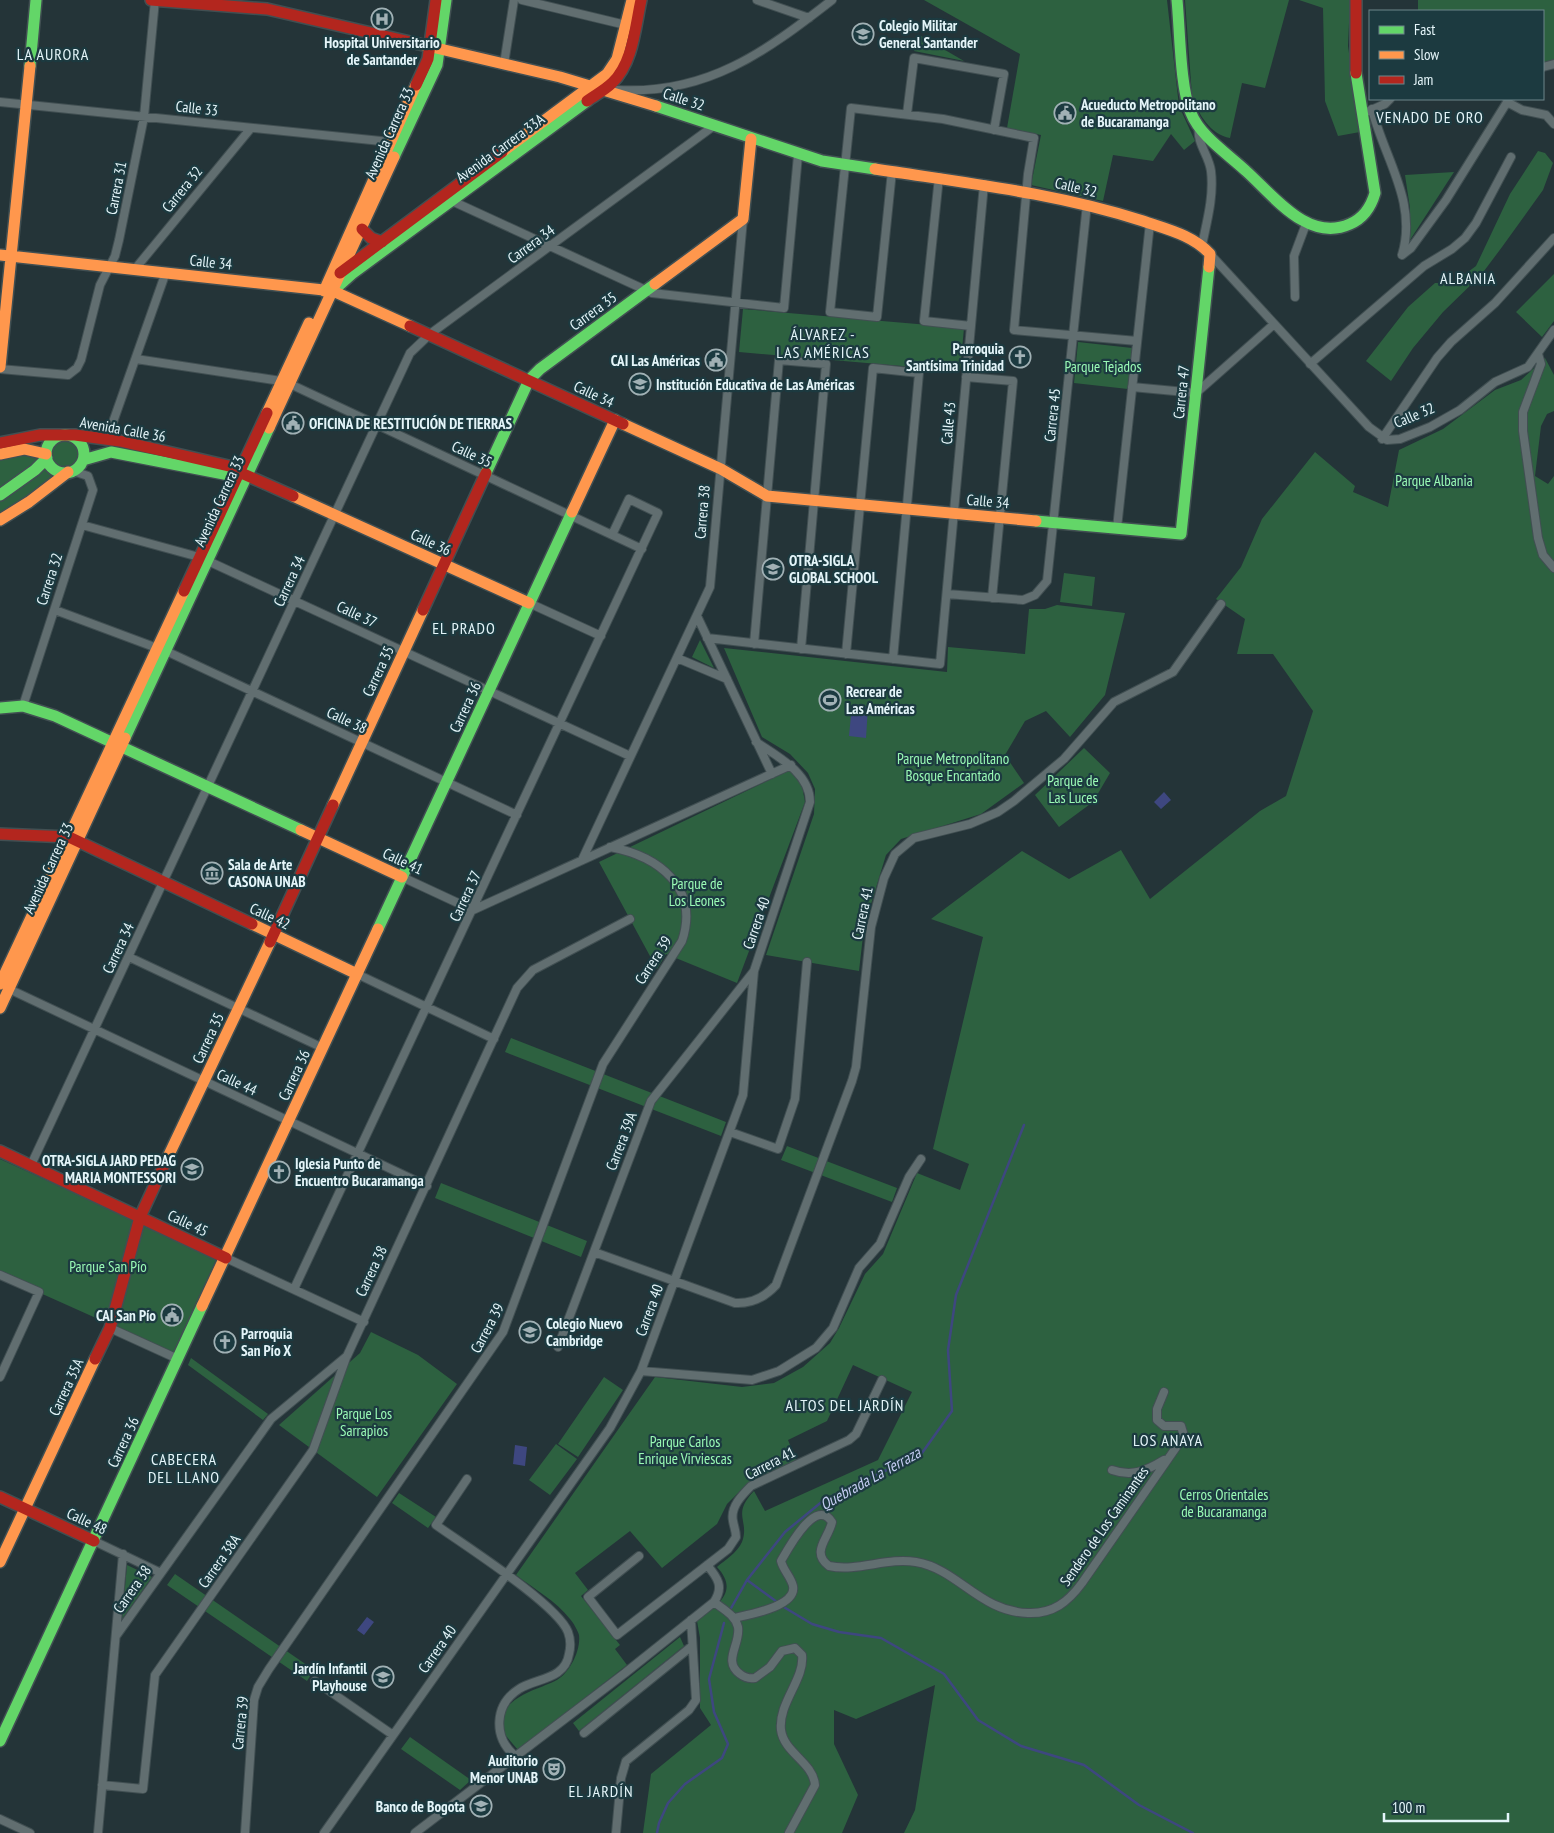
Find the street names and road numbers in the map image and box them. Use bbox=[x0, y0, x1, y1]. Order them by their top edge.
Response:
street label: Calle 32 bbox=[661, 83, 707, 115]
street label: Avenida Carrera 33 bbox=[360, 84, 418, 182]
street label: Calle 33 bbox=[175, 96, 219, 120]
street label: Avenida Carrera 33A bbox=[452, 109, 549, 187]
street label: Carrera 31 bbox=[102, 160, 130, 216]
street label: Carrera 32 bbox=[158, 162, 206, 216]
street label: Calle 32 bbox=[1053, 173, 1099, 201]
street label: Carrera 34 bbox=[504, 220, 559, 268]
street label: Calle 34 bbox=[189, 250, 233, 274]
street label: Carrera 35 bbox=[566, 287, 620, 335]
street label: Carrera 47 bbox=[1169, 364, 1193, 420]
street label: Calle 34 bbox=[571, 376, 618, 412]
street label: Carrera 45 bbox=[1040, 387, 1064, 443]
street label: Calle 32 bbox=[1391, 398, 1437, 432]
street label: Calle 43 bbox=[937, 401, 959, 445]
street label: Avenida Calle 36 bbox=[79, 412, 168, 446]
street label: Calle 35 bbox=[449, 436, 495, 472]
street label: Avenida Carrera 33 bbox=[190, 453, 248, 549]
street label: Carrera 38 bbox=[690, 484, 714, 540]
street label: Calle 34 bbox=[966, 490, 1010, 512]
street label: Calle 36 bbox=[408, 524, 455, 560]
street label: Carrera 32 bbox=[32, 550, 66, 608]
street label: Carrera 34 bbox=[269, 552, 309, 609]
street label: Calle 37 bbox=[334, 596, 380, 632]
street label: Carrera 35 bbox=[358, 643, 398, 699]
street label: Carrera 36 bbox=[445, 678, 485, 735]
street label: Calle 38 bbox=[324, 702, 370, 738]
street label: Avenida Carrera 33 bbox=[19, 820, 77, 916]
street label: Calle 41 bbox=[380, 843, 426, 879]
street label: Carrera 37 bbox=[445, 868, 485, 924]
street label: Carrera 41 bbox=[847, 885, 877, 941]
street label: Carrera 40 bbox=[738, 894, 774, 952]
street label: Calle 42 bbox=[247, 898, 293, 934]
street label: Carrera 34 bbox=[98, 919, 138, 976]
street label: Carrera 39 bbox=[630, 932, 676, 988]
street label: Carrera 35 bbox=[188, 1010, 228, 1066]
street label: Carrera 36 bbox=[274, 1046, 314, 1103]
street label: Calle 44 bbox=[214, 1064, 261, 1100]
street label: Carrera 39A bbox=[601, 1108, 641, 1173]
street label: Calle 45 bbox=[165, 1205, 211, 1241]
street label: Carrera 38 bbox=[351, 1243, 391, 1299]
street label: Carrera 40 bbox=[631, 1281, 667, 1339]
street label: Carrera 39 bbox=[466, 1300, 508, 1356]
street label: Carrera 35A bbox=[45, 1355, 88, 1419]
street label: Carrera 36 bbox=[103, 1413, 143, 1470]
street label: Carrera 41 bbox=[742, 1442, 798, 1484]
street label: Sendero de Los Caminantes bbox=[1056, 1462, 1152, 1590]
street label: Calle 48 bbox=[64, 1503, 110, 1539]
street label: Carrera 38A bbox=[194, 1530, 245, 1591]
street label: Carrera 38 bbox=[109, 1561, 155, 1617]
street label: Carrera 40 bbox=[414, 1621, 460, 1677]
street label: Carrera 39 bbox=[228, 1695, 252, 1751]

